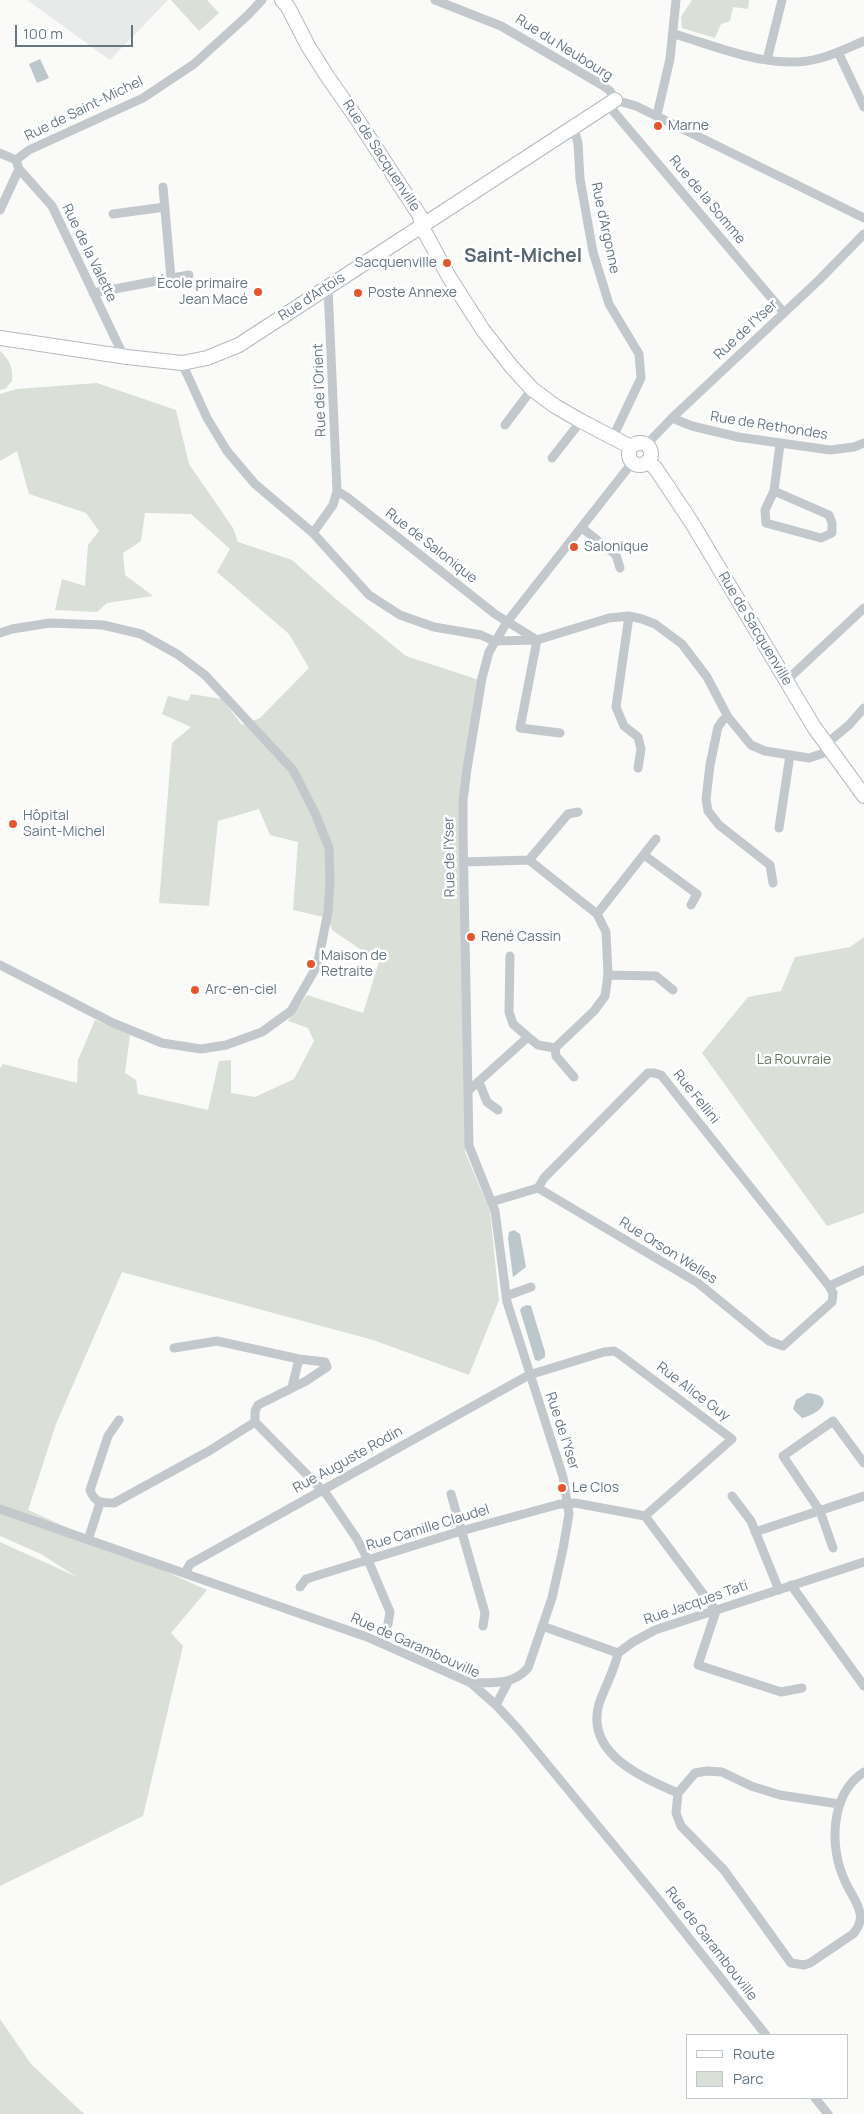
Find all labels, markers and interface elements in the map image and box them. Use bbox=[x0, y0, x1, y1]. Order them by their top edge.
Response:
street label: Rue du Neubourg bbox=[512, 11, 616, 85]
scale bar bbox=[18, 15, 135, 47]
text: 100 m bbox=[23, 23, 63, 44]
street label: Rue de Saint-Michel bbox=[22, 73, 146, 145]
street label: Rue de Sacquenville bbox=[339, 97, 423, 215]
place label: Marne bbox=[668, 118, 709, 134]
marker: Marne bbox=[652, 120, 664, 132]
street label: Rue de la Somme bbox=[665, 152, 749, 248]
street label: Rue d'Argonne bbox=[587, 181, 623, 275]
street label: Rue de la Valette bbox=[58, 201, 120, 305]
district label: Saint-Michel bbox=[464, 246, 582, 268]
place label: Sacquenville bbox=[355, 255, 437, 271]
marker: Sacquenville bbox=[441, 257, 453, 269]
street label: Rue d'Artois bbox=[276, 269, 348, 325]
place label: École primaire Jean Macé bbox=[157, 276, 248, 308]
place label: Poste Annexe bbox=[368, 285, 457, 301]
marker: École primaire Jean Macé bbox=[252, 286, 264, 298]
marker: Poste Annexe bbox=[352, 287, 364, 299]
street label: Rue de l'Yser bbox=[711, 296, 781, 364]
street label: Rue de l'Orient bbox=[310, 343, 330, 437]
street label: Rue de Rethondes bbox=[709, 408, 829, 444]
street label: Rue de Salonique bbox=[382, 505, 480, 587]
place label: Salonique bbox=[584, 539, 648, 555]
marker: Salonique bbox=[568, 541, 580, 553]
street label: Rue de Sacquenville bbox=[714, 569, 796, 689]
place label: Hôpital Saint-Michel bbox=[23, 808, 105, 840]
street label: Rue de l'Yser bbox=[441, 817, 459, 897]
marker: Hôpital Saint-Michel bbox=[7, 818, 19, 830]
place label: René Cassin bbox=[481, 929, 561, 945]
marker: René Cassin bbox=[465, 931, 477, 943]
place label: Maison de Retraite bbox=[321, 948, 387, 980]
marker: Maison de Retraite bbox=[305, 958, 317, 970]
place label: Arc-en-ciel bbox=[205, 982, 277, 998]
marker: Arc-en-ciel bbox=[189, 984, 201, 996]
park label: La Rouvraie bbox=[757, 1052, 831, 1068]
street label: Rue Fellini bbox=[669, 1067, 723, 1127]
street label: Rue Orson Welles bbox=[616, 1214, 720, 1288]
street label: Rue Alice Guy bbox=[653, 1359, 733, 1425]
street label: Rue de l'Yser bbox=[542, 1390, 582, 1472]
street label: Rue Auguste Rodin bbox=[290, 1423, 406, 1497]
place label: Le Clos bbox=[572, 1480, 619, 1496]
marker: Le Clos bbox=[556, 1482, 568, 1494]
street label: Rue Camille Claudel bbox=[364, 1501, 492, 1555]
street label: Rue Jacques Tati bbox=[642, 1577, 750, 1629]
street label: Rue de Garambouville bbox=[348, 1610, 482, 1682]
street label: Rue de Garambouville bbox=[661, 1884, 761, 2004]
legend bbox=[686, 2034, 849, 2099]
text: Route bbox=[733, 2043, 775, 2064]
text: Parc bbox=[733, 2068, 764, 2089]

